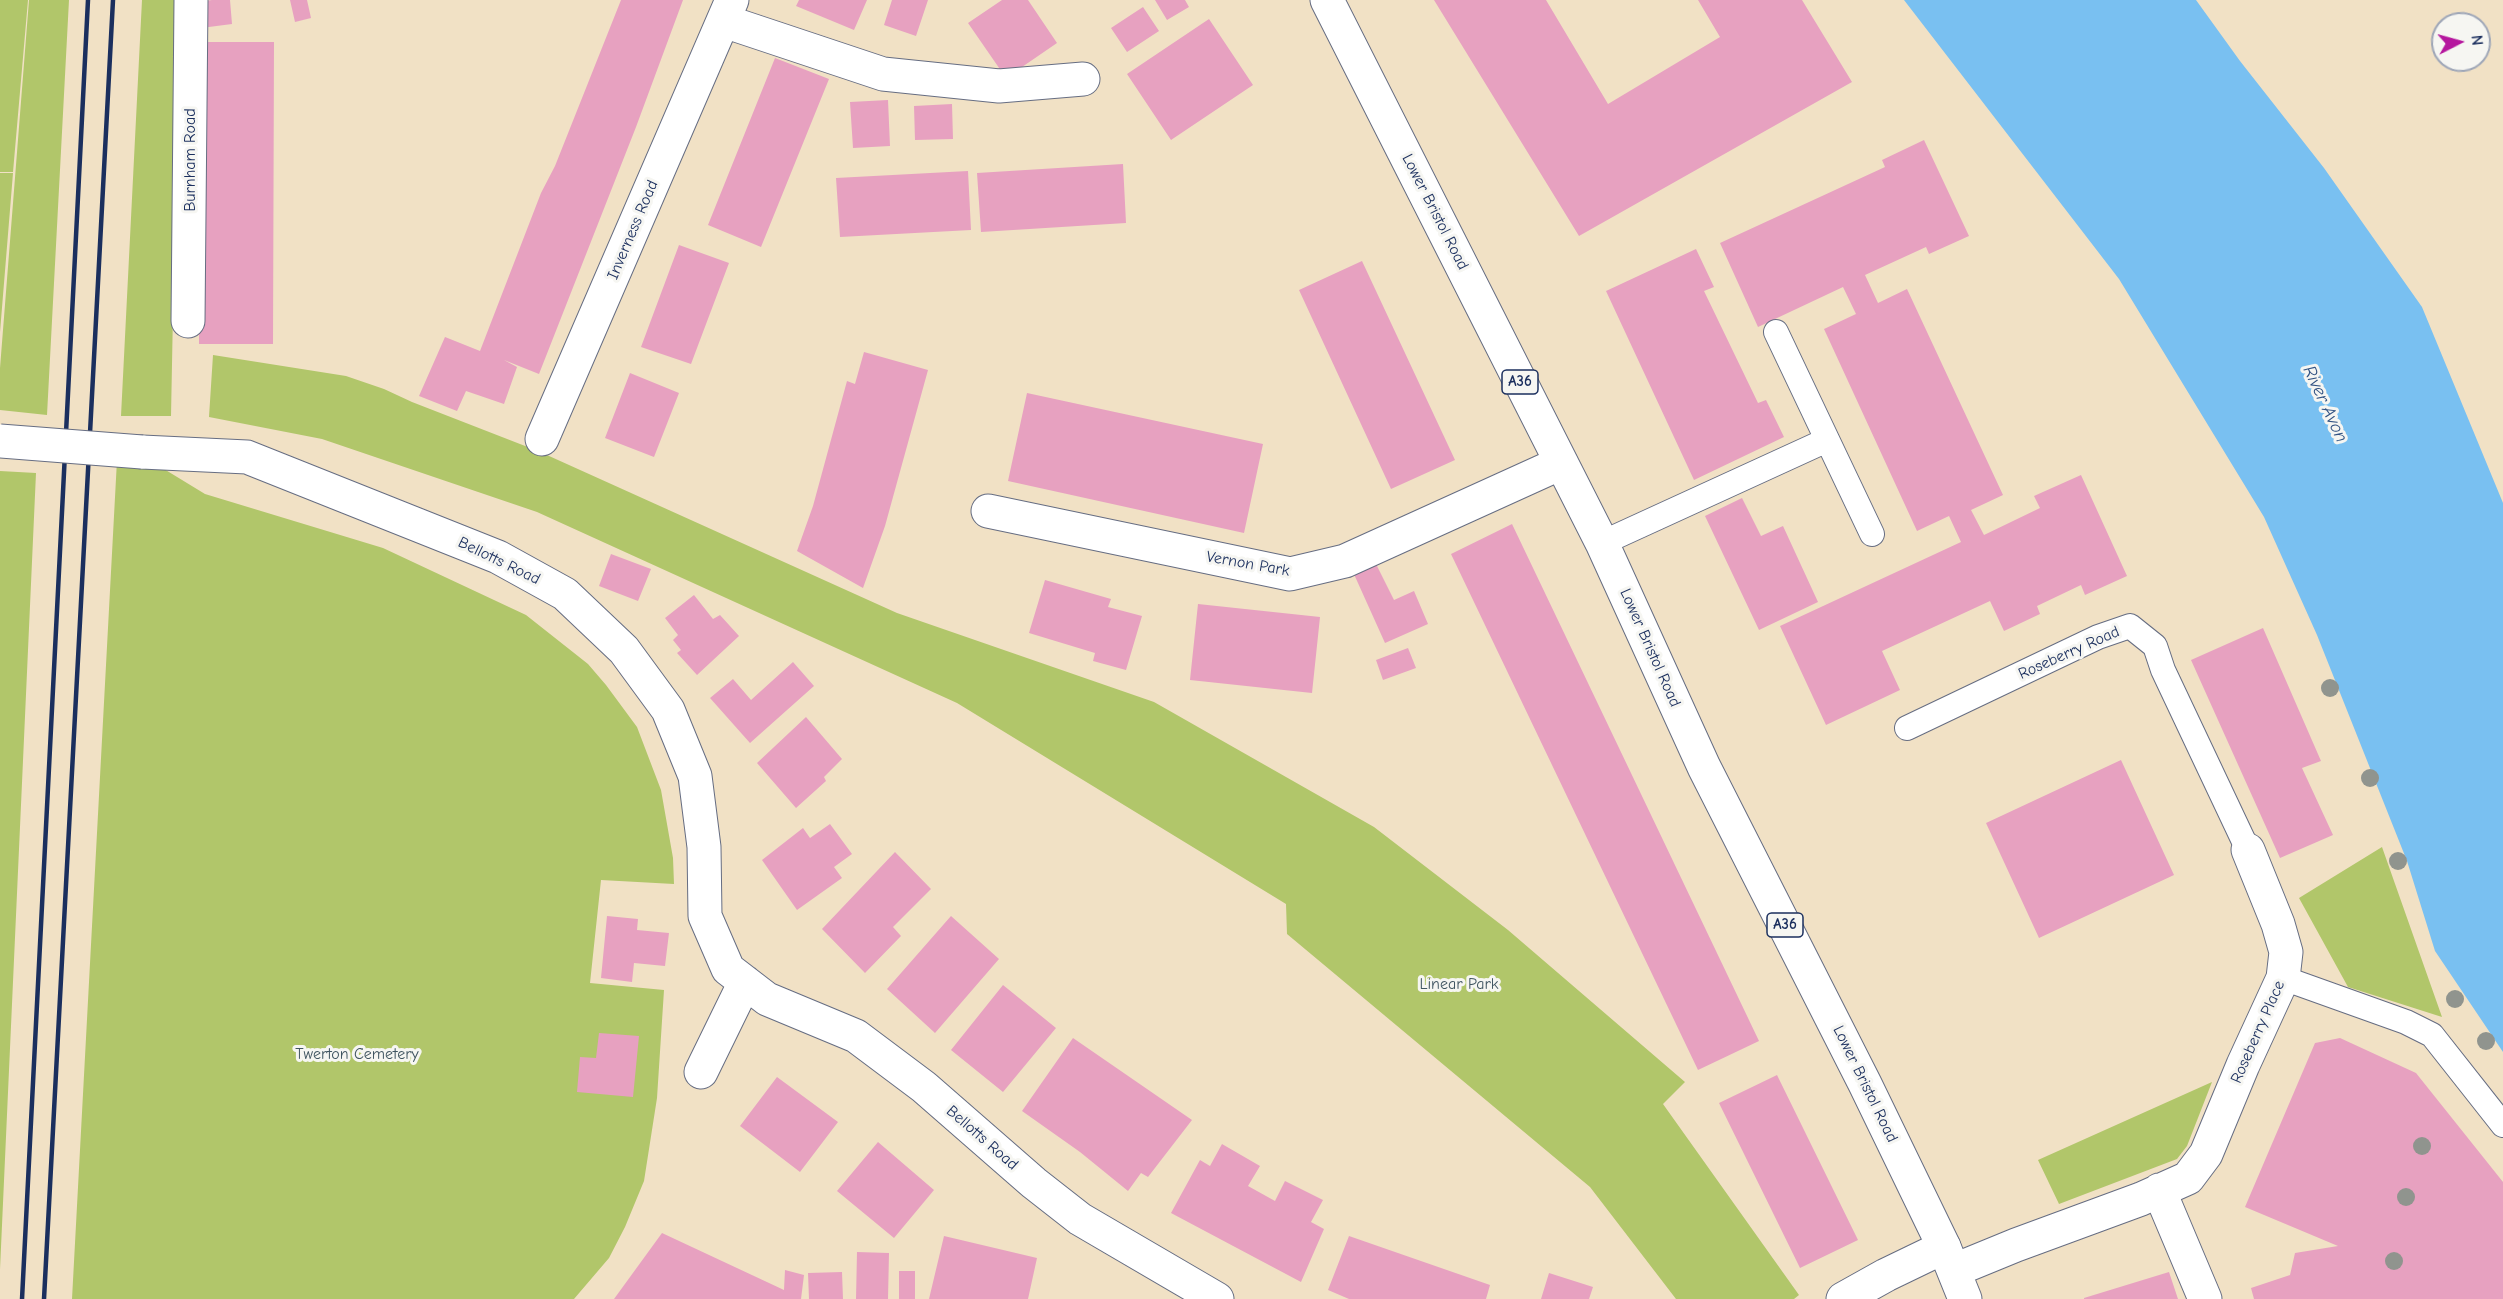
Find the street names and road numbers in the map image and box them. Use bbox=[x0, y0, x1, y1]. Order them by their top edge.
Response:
street label: Burnham Road bbox=[180, 108, 200, 212]
street label: Lower Bristol Road bbox=[1397, 151, 1473, 273]
street label: Inverness Road bbox=[603, 177, 663, 283]
road number: A36 bbox=[1502, 370, 1538, 394]
street label: Bellotts Road bbox=[455, 533, 543, 589]
street label: Vernon Park bbox=[1205, 547, 1291, 581]
street label: Lower Bristol Road bbox=[1615, 586, 1685, 710]
street label: Roseberry Road bbox=[2015, 622, 2123, 684]
road number: A36 bbox=[1767, 913, 1803, 937]
street label: Roseberry Place bbox=[2227, 978, 2289, 1086]
street label: Lower Bristol Road bbox=[1828, 1022, 1902, 1146]
street label: Bellotts Road bbox=[942, 1102, 1022, 1174]

